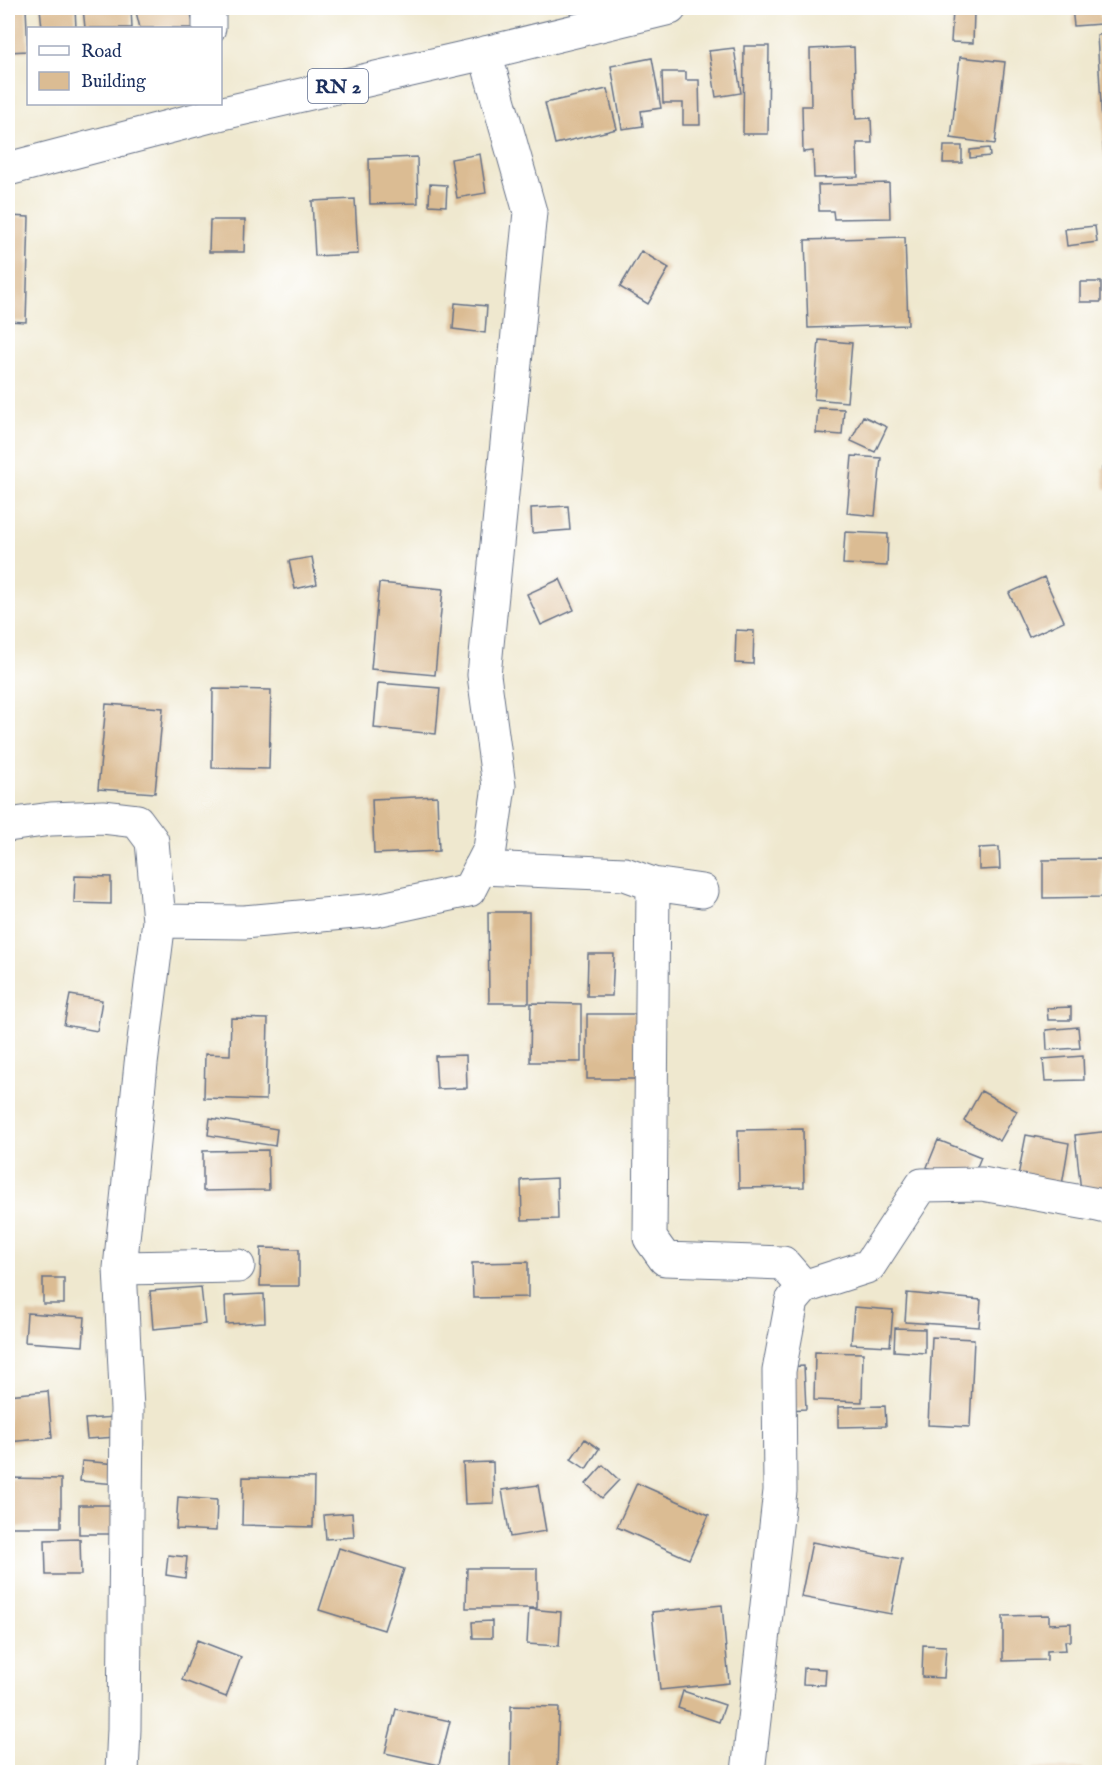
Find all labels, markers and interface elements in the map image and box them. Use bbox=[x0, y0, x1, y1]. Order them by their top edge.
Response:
legend bbox=[27, 27, 222, 105]
text: Road bbox=[81, 41, 122, 64]
road number: RN 2 bbox=[308, 69, 368, 103]
text: Building bbox=[81, 71, 146, 94]

